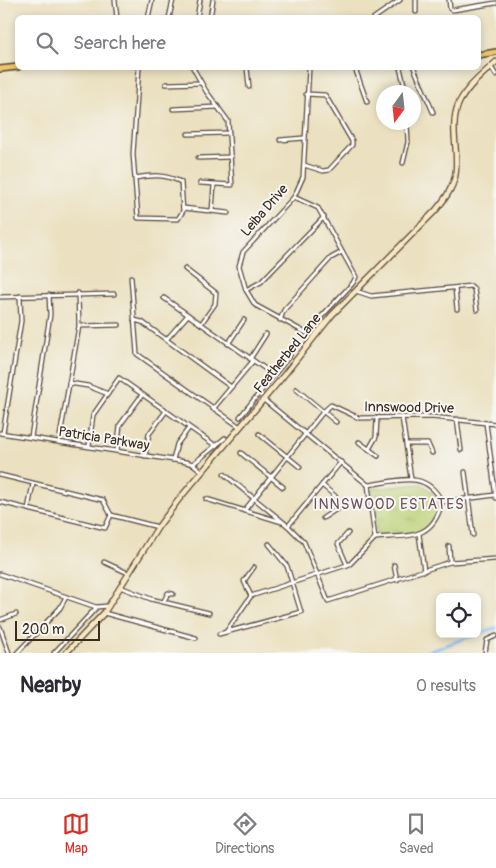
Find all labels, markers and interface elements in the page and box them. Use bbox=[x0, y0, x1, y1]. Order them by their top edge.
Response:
search box bbox=[15, 15, 481, 70]
icon: search bbox=[33, 29, 61, 57]
text: Search here bbox=[73, 31, 166, 55]
north arrow bbox=[376, 85, 421, 130]
street label: Leiba Drive bbox=[237, 181, 292, 240]
street label: Featherbed Lane bbox=[250, 310, 325, 397]
street label: Innswood Drive bbox=[364, 398, 454, 417]
street label: Patricia Parkway bbox=[57, 423, 151, 454]
district label: INNSWOOD ESTATES bbox=[313, 495, 465, 514]
map controls bbox=[436, 593, 481, 638]
button: locate bbox=[436, 593, 481, 638]
scale bar bbox=[15, 618, 100, 641]
text: 200 m bbox=[22, 621, 64, 638]
text: Nearby bbox=[20, 672, 81, 699]
text: 0 results bbox=[416, 676, 476, 696]
tab: Map bbox=[62, 810, 90, 857]
tab: Directions bbox=[215, 810, 274, 857]
tab: Saved bbox=[399, 810, 434, 857]

